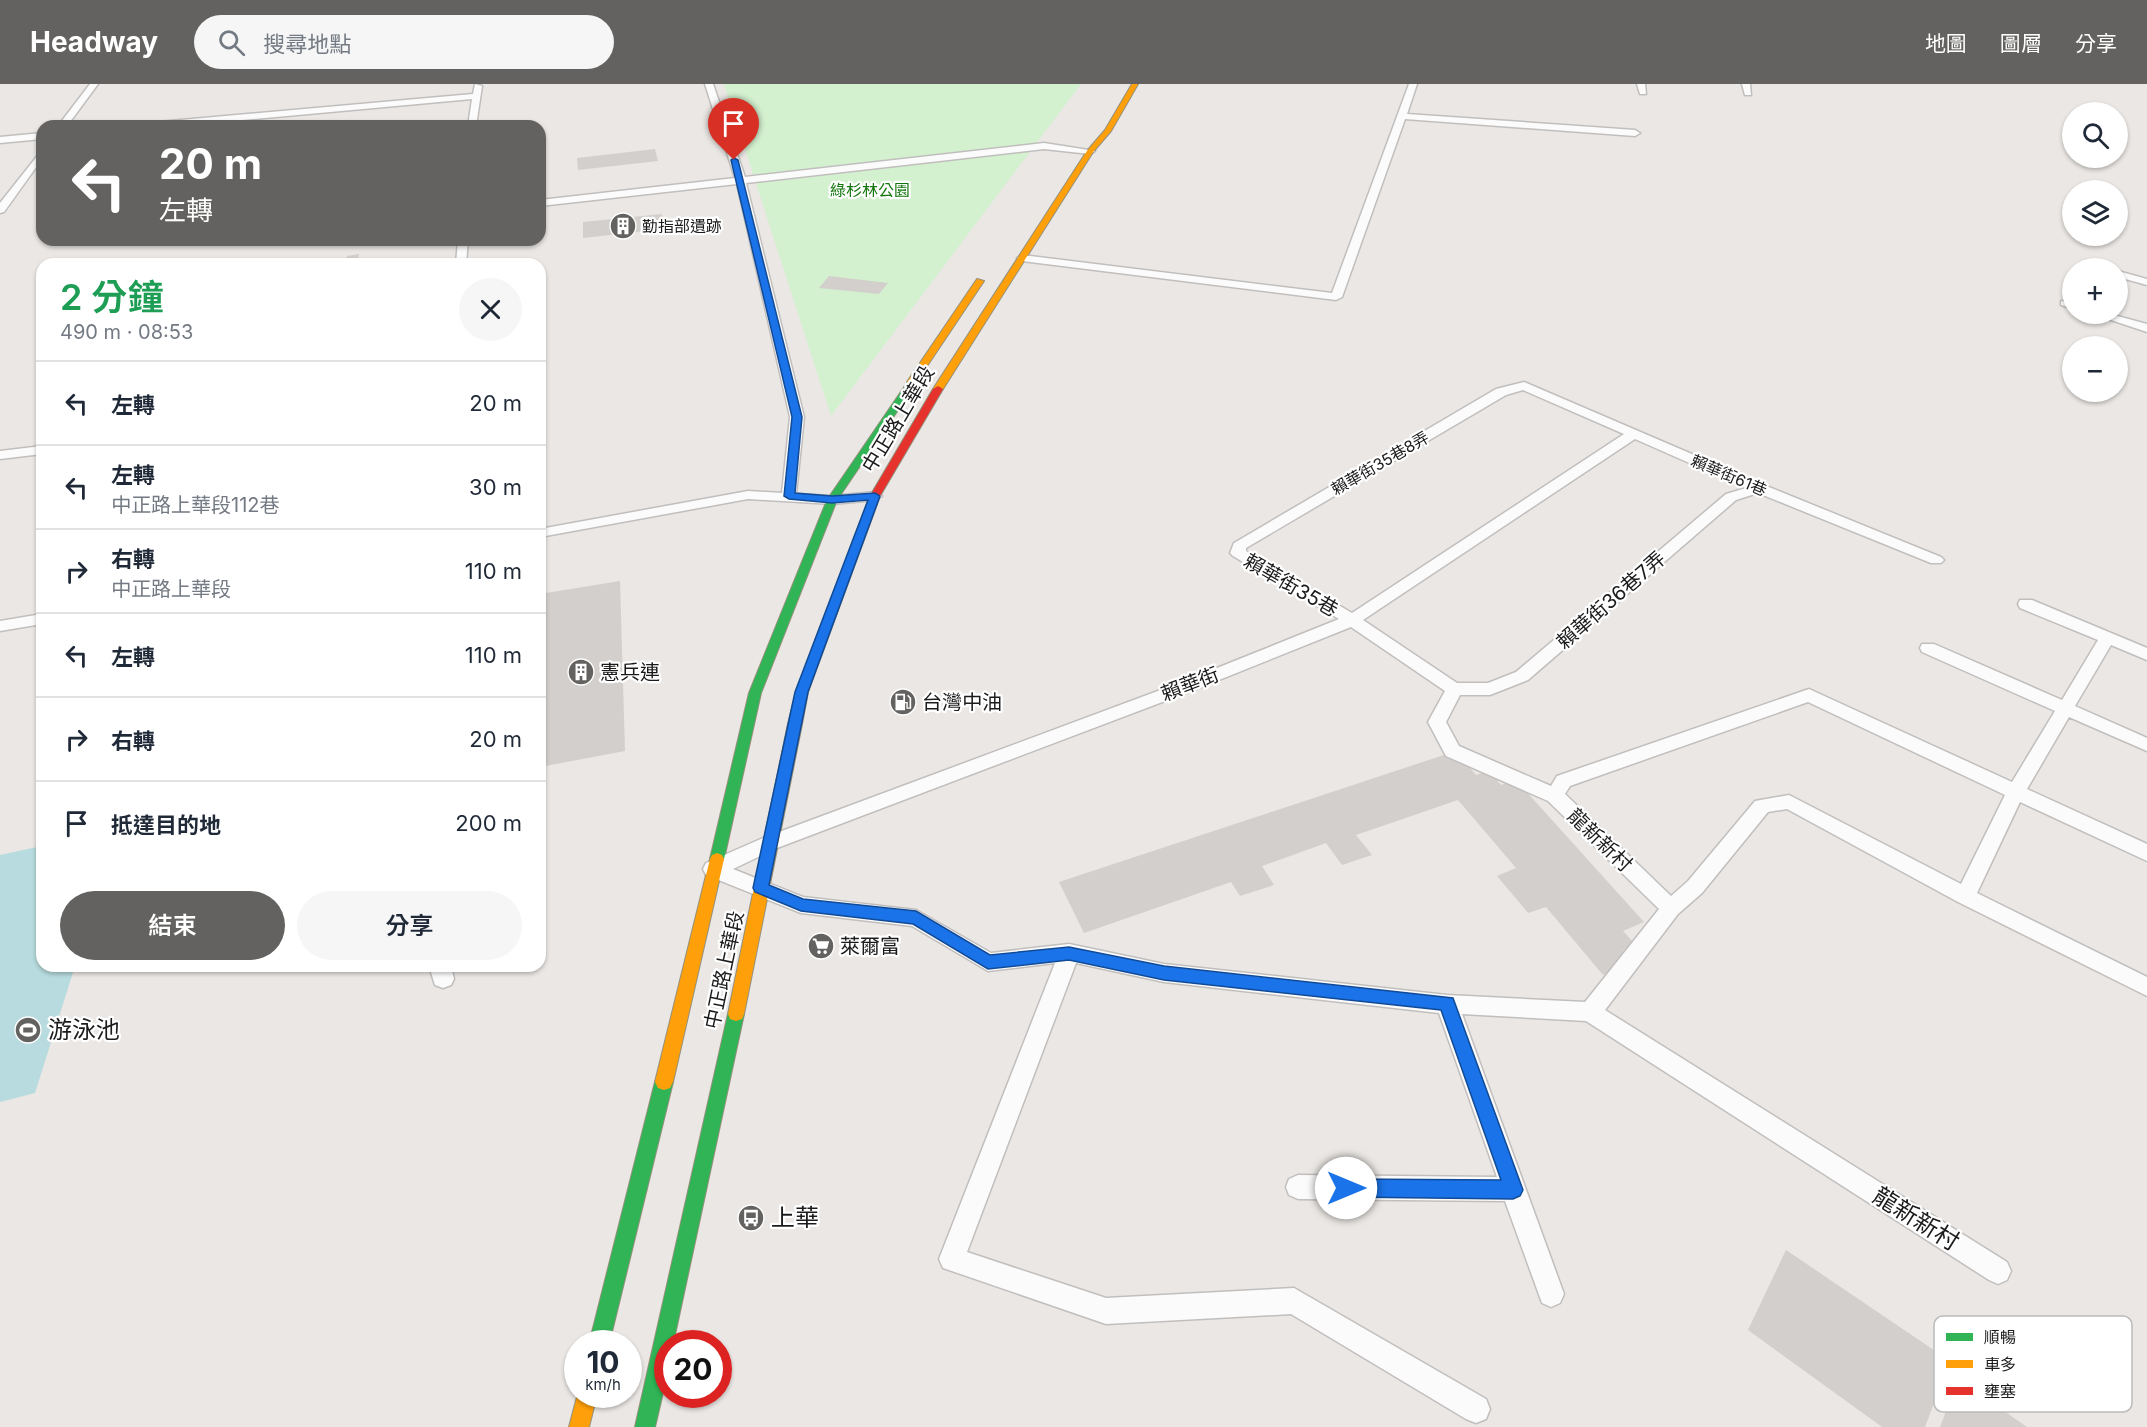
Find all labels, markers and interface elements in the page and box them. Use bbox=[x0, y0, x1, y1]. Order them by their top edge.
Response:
search box bbox=[194, 15, 614, 69]
text: Headway bbox=[30, 25, 158, 59]
icon: search bbox=[215, 26, 248, 59]
text: 搜尋地點 bbox=[263, 31, 351, 57]
text: 地圖 bbox=[1925, 31, 1967, 56]
text: 圖層 bbox=[2000, 31, 2042, 56]
text: 分享 bbox=[2075, 31, 2117, 56]
pin bbox=[708, 98, 759, 160]
map controls bbox=[2062, 102, 2128, 402]
button: search bbox=[2062, 102, 2128, 168]
icon: arrive bbox=[717, 107, 750, 140]
text: 20 m bbox=[159, 138, 262, 189]
icon: left bbox=[60, 144, 138, 222]
park label: 綠杉林公園 bbox=[830, 180, 910, 200]
button: layers bbox=[2062, 180, 2128, 246]
text: 左轉 bbox=[159, 194, 213, 227]
building icon: 勤指部遺跡 bbox=[608, 211, 638, 241]
place label: 勤指部遺跡 bbox=[642, 216, 722, 236]
button: + bbox=[2062, 258, 2128, 324]
text: 2 分鐘 bbox=[60, 275, 164, 319]
button: close bbox=[459, 278, 522, 341]
text: 490 m · 08:53 bbox=[60, 320, 193, 344]
button: − bbox=[2062, 336, 2128, 402]
street label: 中正路上華段 bbox=[857, 361, 939, 477]
icon: left bbox=[60, 387, 93, 420]
text: 20 m bbox=[469, 390, 522, 416]
text: 左轉 bbox=[111, 392, 155, 418]
street label: 賴華街35巷8弄 bbox=[1328, 427, 1432, 499]
street label: 賴華街61巷 bbox=[1688, 450, 1770, 500]
text: 左轉 bbox=[111, 462, 155, 488]
icon: left bbox=[60, 471, 93, 504]
text: 30 m bbox=[469, 474, 522, 500]
text: 中正路上華段112巷 bbox=[111, 493, 279, 517]
text: 右轉 bbox=[111, 546, 155, 572]
street label: 賴華街36巷7弄 bbox=[1552, 546, 1670, 654]
street label: 賴華街35巷 bbox=[1240, 548, 1342, 622]
icon: right bbox=[60, 555, 93, 588]
text: 110 m bbox=[465, 558, 522, 584]
text: 中正路上華段 bbox=[111, 577, 231, 601]
icon: left bbox=[60, 639, 93, 672]
text: 110 m bbox=[465, 642, 522, 668]
text: 左轉 bbox=[111, 644, 155, 670]
building icon: 憲兵連 bbox=[566, 657, 596, 687]
place label: 憲兵連 bbox=[600, 660, 660, 684]
street label: 賴華街 bbox=[1158, 662, 1222, 706]
fuel station icon: 台灣中油 bbox=[888, 687, 918, 717]
place label: 台灣中油 bbox=[922, 690, 1002, 714]
icon: right bbox=[60, 723, 93, 756]
text: 20 m bbox=[469, 726, 522, 752]
text: 右轉 bbox=[111, 728, 155, 754]
street label: 龍新新村 bbox=[1563, 804, 1637, 876]
icon: arrive bbox=[60, 807, 93, 840]
text: 200 m bbox=[455, 810, 522, 836]
text: 抵達目的地 bbox=[111, 812, 221, 838]
button: 結束 bbox=[60, 891, 285, 960]
button: 分享 bbox=[297, 891, 522, 960]
street label: 中正路上華段 bbox=[700, 909, 748, 1031]
supermarket icon: 萊爾富 bbox=[806, 931, 836, 961]
place label: 萊爾富 bbox=[840, 934, 900, 958]
sports icon: 游泳池 bbox=[13, 1015, 43, 1045]
place label: 游泳池 bbox=[48, 1015, 120, 1044]
position arrow bbox=[1314, 1156, 1378, 1220]
street label: 龍新新村 bbox=[1868, 1181, 1965, 1256]
bus stop icon: 上華 bbox=[736, 1203, 766, 1233]
place label: 上華 bbox=[771, 1203, 819, 1232]
legend bbox=[1934, 1316, 2132, 1412]
text: 順暢 bbox=[1984, 1327, 2016, 1347]
speed limit sign: 20 bbox=[654, 1330, 732, 1408]
text: 10 bbox=[586, 1344, 620, 1380]
text: 車多 bbox=[1984, 1354, 2016, 1374]
text: km/h bbox=[585, 1375, 621, 1394]
text: 壅塞 bbox=[1984, 1381, 2016, 1401]

